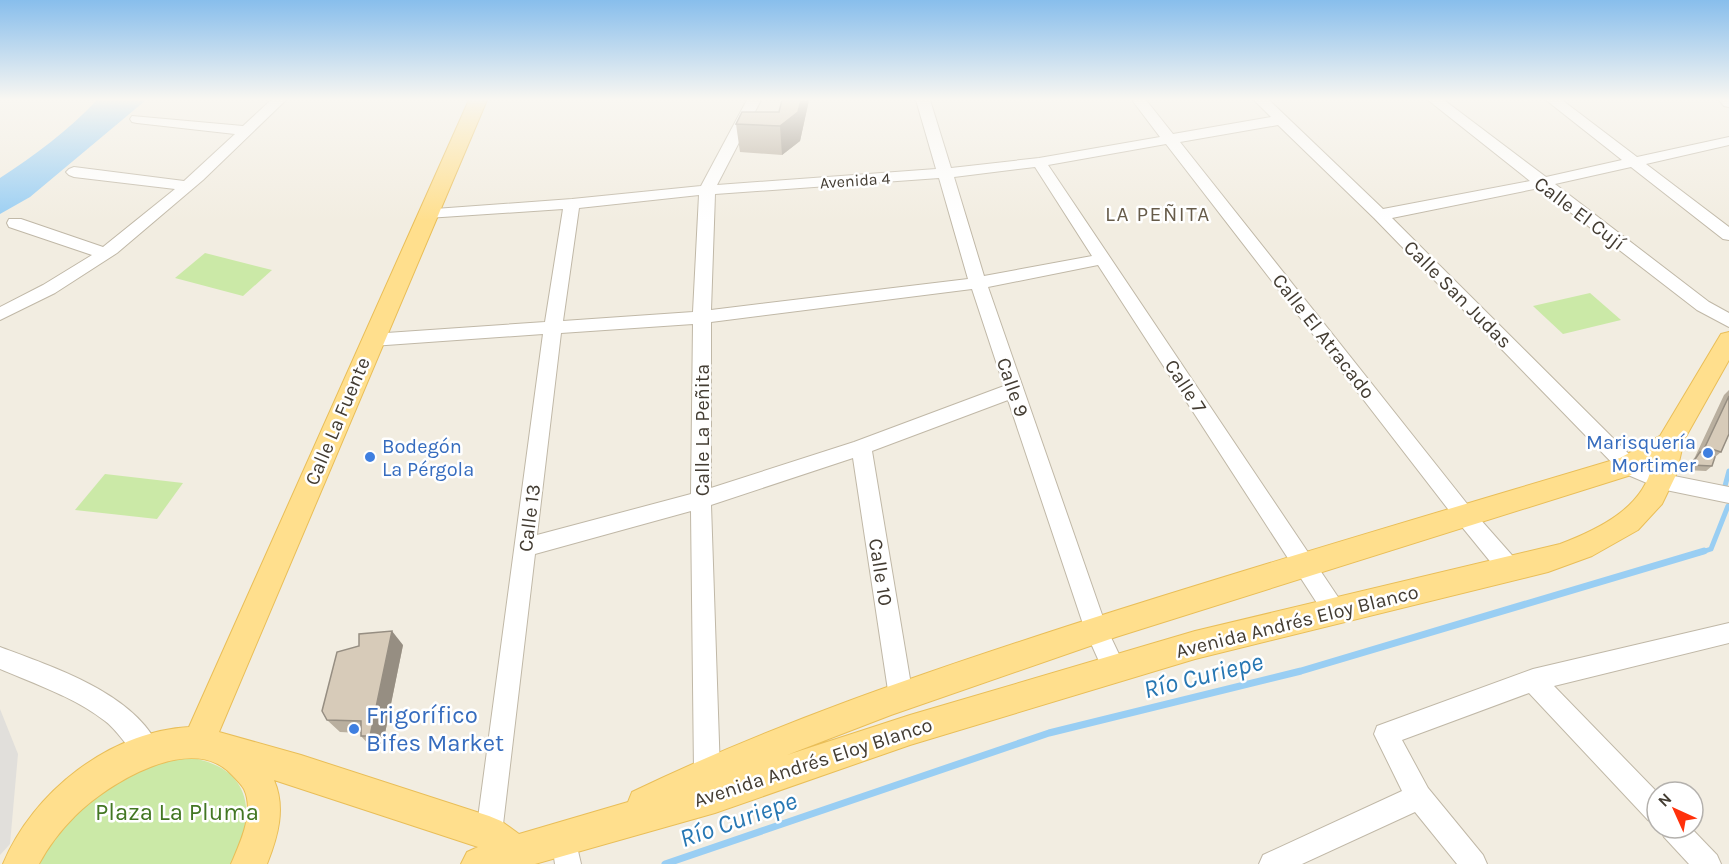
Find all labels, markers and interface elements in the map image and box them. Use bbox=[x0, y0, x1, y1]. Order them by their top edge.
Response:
street label: Avenida 4 bbox=[819, 169, 891, 192]
street label: Calle El Cují bbox=[1530, 172, 1630, 255]
district label: LA PEÑITA bbox=[1105, 202, 1211, 226]
street label: Calle San Judas bbox=[1399, 236, 1516, 353]
street label: Calle El Atracado bbox=[1268, 269, 1380, 403]
street label: Calle La Fuente bbox=[300, 354, 375, 489]
street label: Calle 9 bbox=[992, 355, 1033, 420]
street label: Calle 7 bbox=[1160, 355, 1212, 418]
street label: Calle La Peñita bbox=[691, 364, 714, 496]
place label: Marisquería Mortimer bbox=[1586, 431, 1697, 477]
place label: Bodegón La Pérgola bbox=[382, 435, 474, 481]
marker: Marisquería Mortimer bbox=[1701, 446, 1715, 460]
marker: Bodegón La Pérgola bbox=[363, 450, 377, 464]
street label: Calle 13 bbox=[514, 483, 545, 553]
street label: Calle 10 bbox=[864, 537, 897, 607]
street label: Avenida Andrés Eloy Blanco bbox=[1173, 580, 1421, 663]
water label: Río Curiepe bbox=[1140, 646, 1266, 705]
place label: Frigorífico Bifes Market bbox=[366, 701, 504, 757]
street label: Avenida Andrés Eloy Blanco bbox=[691, 713, 935, 812]
marker: Frigorífico Bifes Market bbox=[347, 722, 361, 736]
north arrow bbox=[1645, 780, 1705, 840]
water label: Río Curiepe bbox=[675, 785, 801, 854]
text: N bbox=[1654, 789, 1676, 811]
park label: Plaza La Pluma bbox=[95, 798, 259, 826]

